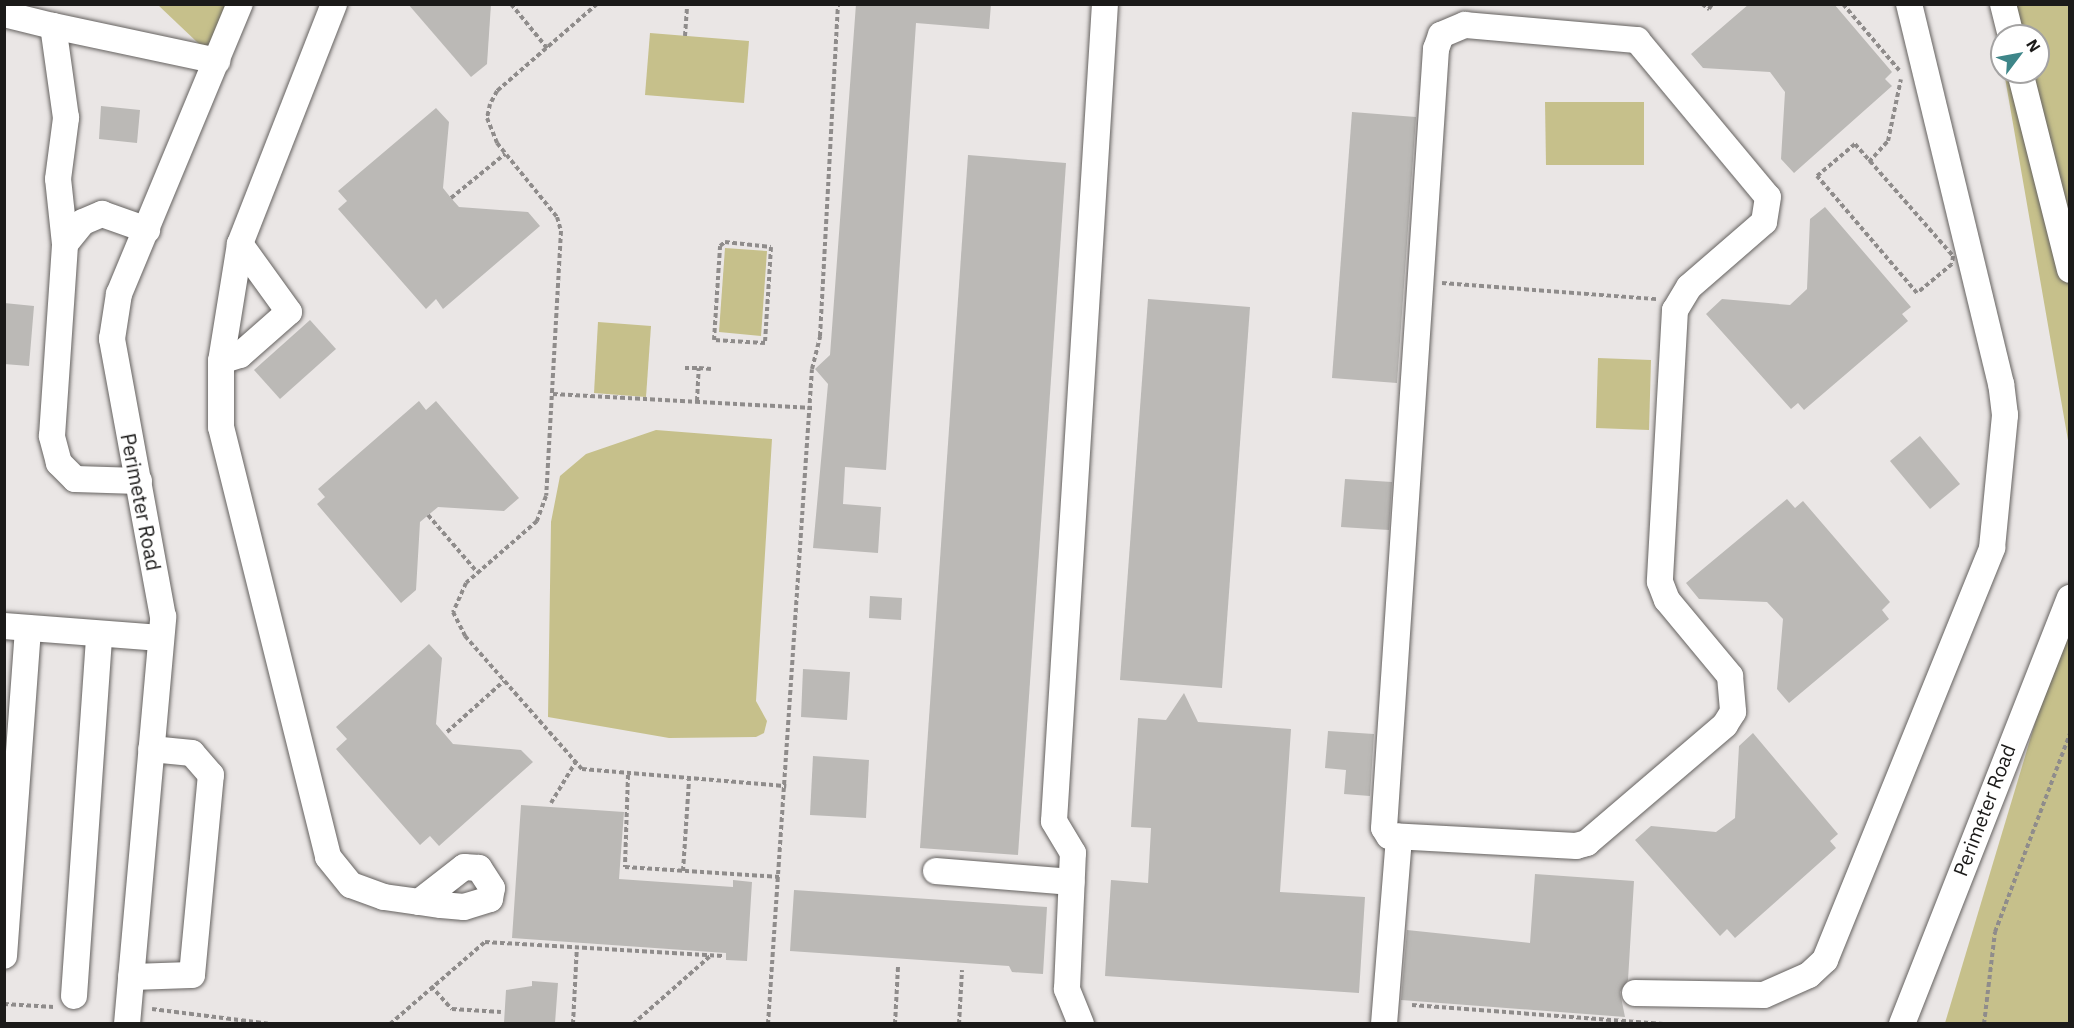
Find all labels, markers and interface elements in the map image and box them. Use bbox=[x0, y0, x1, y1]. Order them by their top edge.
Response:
north arrow bbox=[1990, 24, 2050, 84]
text: N bbox=[2022, 35, 2045, 56]
street label: Perimeter Road bbox=[116, 431, 166, 573]
street label: Perimeter Road bbox=[1948, 741, 2020, 879]

